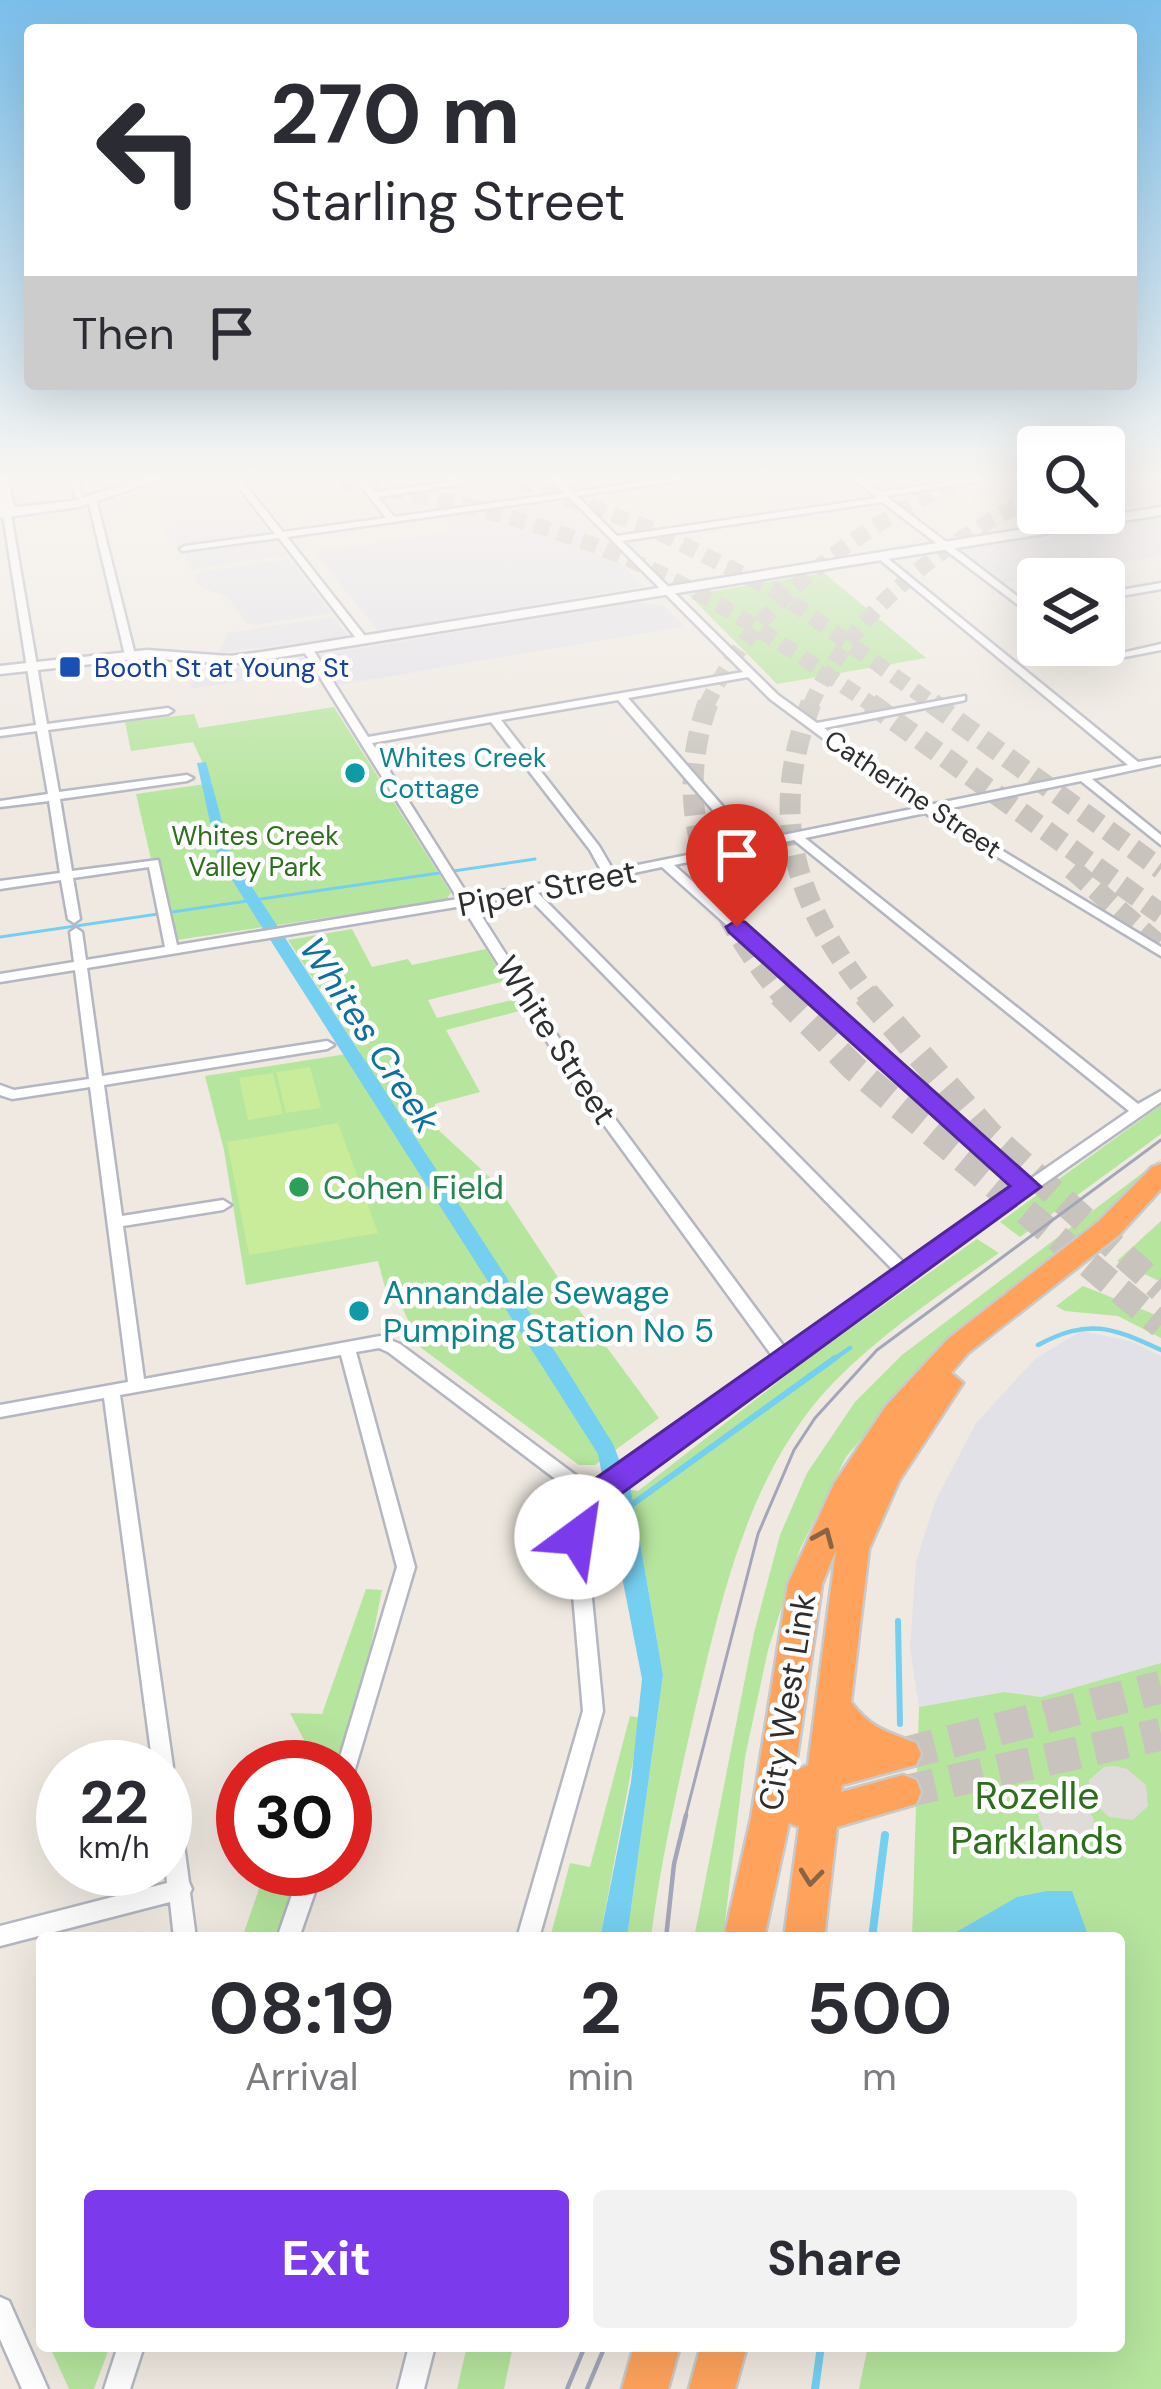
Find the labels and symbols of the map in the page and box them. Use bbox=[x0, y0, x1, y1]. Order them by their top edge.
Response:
place label: Booth St at Young St bbox=[94, 650, 349, 685]
marker: Booth St at Young St bbox=[57, 654, 83, 680]
street label: Catherine Street bbox=[818, 722, 1008, 866]
place label: Whites Creek Cottage bbox=[379, 740, 547, 806]
marker: Whites Creek Cottage bbox=[342, 760, 368, 786]
pin bbox=[686, 804, 788, 927]
park label: Whites Creek Valley Park bbox=[171, 818, 339, 884]
street label: Piper Street bbox=[454, 850, 640, 926]
water label: Whites Creek bbox=[289, 928, 451, 1142]
street label: White Street bbox=[486, 948, 626, 1132]
place label: Cohen Field bbox=[323, 1166, 504, 1209]
marker: Cohen Field bbox=[286, 1174, 312, 1200]
place label: Annandale Sewage Pumping Station No 5 bbox=[383, 1271, 714, 1352]
marker: Annandale Sewage Pumping Station No 5 bbox=[346, 1298, 372, 1324]
position arrow bbox=[514, 1474, 640, 1600]
one-way arrow bbox=[810, 1528, 834, 1549]
street label: City West Link bbox=[749, 1590, 825, 1814]
speed limit sign: 30 bbox=[216, 1740, 372, 1896]
park label: Rozelle Parklands bbox=[950, 1770, 1124, 1866]
one-way arrow bbox=[799, 1868, 824, 1887]

